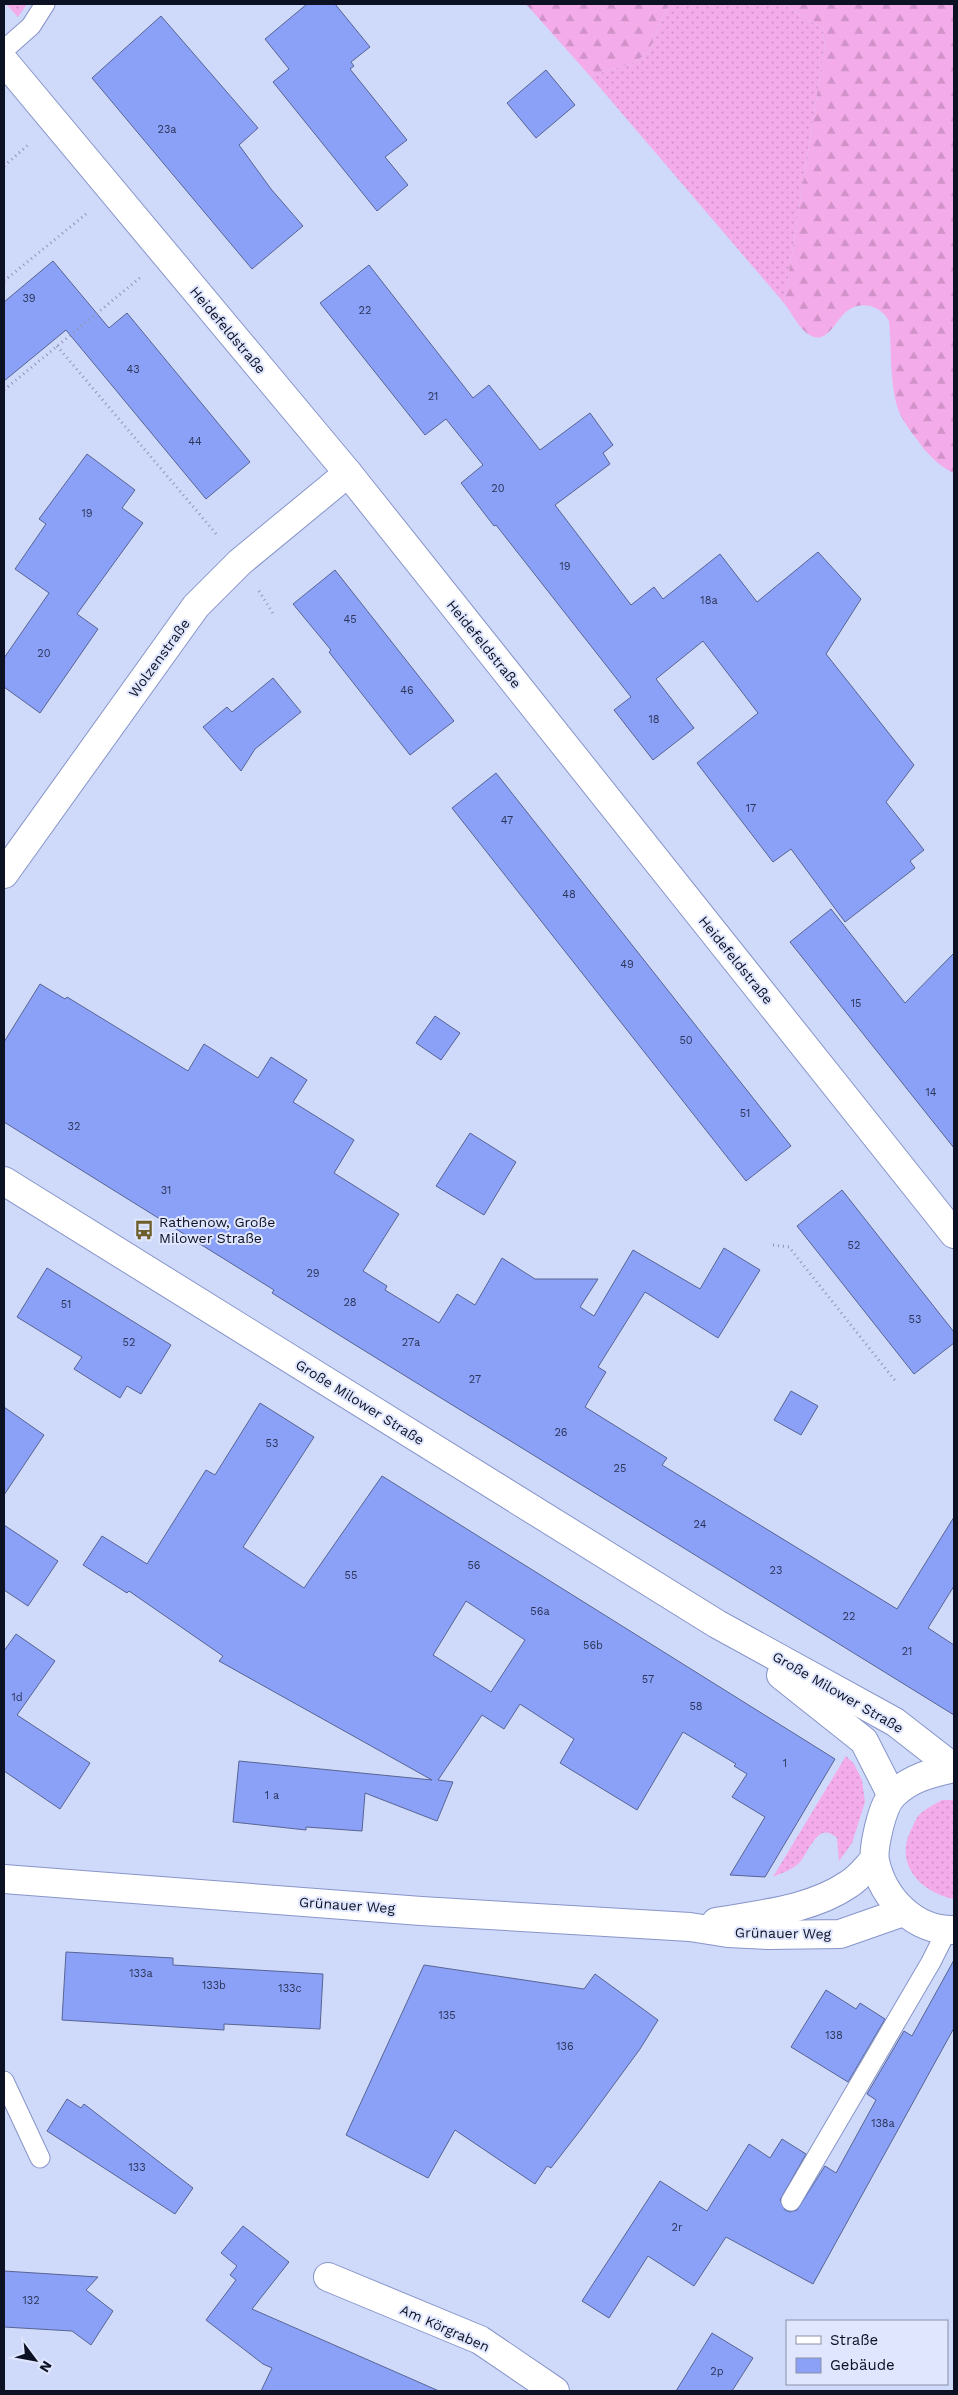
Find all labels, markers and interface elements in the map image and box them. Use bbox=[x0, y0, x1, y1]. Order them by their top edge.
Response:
house number: 23a bbox=[157, 123, 177, 136]
street label: Heidefeldstraße bbox=[187, 283, 269, 377]
house number: 39 bbox=[22, 292, 36, 305]
house number: 22 bbox=[359, 304, 371, 317]
house number: 43 bbox=[126, 363, 140, 376]
house number: 21 bbox=[428, 390, 438, 403]
house number: 44 bbox=[188, 435, 202, 448]
house number: 20 bbox=[491, 482, 505, 495]
house number: 19 bbox=[81, 507, 93, 520]
house number: 19 bbox=[559, 560, 571, 573]
house number: 18a bbox=[700, 594, 718, 607]
street label: Heidefeldstraße bbox=[444, 597, 524, 691]
house number: 45 bbox=[343, 613, 357, 626]
street label: Wolzenstraße bbox=[125, 616, 193, 700]
house number: 20 bbox=[37, 647, 51, 660]
house number: 46 bbox=[400, 684, 414, 697]
house number: 18 bbox=[648, 713, 660, 726]
house number: 17 bbox=[746, 802, 756, 815]
house number: 47 bbox=[501, 814, 513, 827]
house number: 48 bbox=[562, 888, 576, 901]
street label: Heidefeldstraße bbox=[696, 913, 776, 1007]
house number: 49 bbox=[620, 958, 634, 971]
house number: 15 bbox=[851, 997, 861, 1010]
house number: 50 bbox=[679, 1034, 693, 1047]
house number: 14 bbox=[925, 1086, 937, 1099]
house number: 51 bbox=[740, 1107, 750, 1120]
house number: 32 bbox=[68, 1120, 80, 1133]
house number: 31 bbox=[161, 1184, 171, 1197]
place label: Rathenow, Große Milower Straße bbox=[159, 1214, 275, 1246]
bus stop icon: Rathenow, Große Milower Straße bbox=[133, 1219, 155, 1241]
house number: 52 bbox=[848, 1239, 860, 1252]
house number: 29 bbox=[306, 1267, 320, 1280]
house number: 28 bbox=[343, 1296, 357, 1309]
house number: 51 bbox=[61, 1298, 71, 1311]
house number: 53 bbox=[909, 1313, 921, 1326]
house number: 52 bbox=[123, 1336, 135, 1349]
house number: 27a bbox=[402, 1336, 420, 1349]
street label: Große Milower Straße bbox=[293, 1356, 427, 1448]
house number: 27 bbox=[469, 1373, 481, 1386]
house number: 26 bbox=[554, 1426, 568, 1439]
house number: 53 bbox=[266, 1437, 278, 1450]
house number: 25 bbox=[614, 1462, 626, 1475]
house number: 24 bbox=[694, 1518, 707, 1531]
house number: 56 bbox=[467, 1559, 481, 1572]
house number: 23 bbox=[770, 1564, 782, 1577]
house number: 55 bbox=[345, 1569, 357, 1582]
house number: 56a bbox=[530, 1605, 550, 1618]
house number: 22 bbox=[843, 1610, 855, 1623]
house number: 56b bbox=[583, 1639, 603, 1652]
house number: 21 bbox=[902, 1645, 912, 1658]
street label: Große Milower Straße bbox=[770, 1648, 906, 1736]
house number: 57 bbox=[642, 1673, 654, 1686]
house number: 1d bbox=[11, 1691, 23, 1704]
house number: 58 bbox=[689, 1700, 703, 1713]
house number: 1 bbox=[783, 1757, 787, 1770]
house number: 1 a bbox=[265, 1789, 279, 1802]
street label: Grünauer Weg bbox=[298, 1894, 396, 1916]
street label: Grünauer Weg bbox=[735, 1924, 832, 1942]
house number: 133a bbox=[129, 1967, 153, 1980]
house number: 133b bbox=[202, 1979, 226, 1992]
house number: 133c bbox=[278, 1982, 302, 1995]
house number: 135 bbox=[438, 2009, 456, 2022]
house number: 138 bbox=[825, 2029, 843, 2042]
house number: 136 bbox=[556, 2040, 574, 2053]
house number: 138a bbox=[871, 2117, 895, 2130]
house number: 133 bbox=[128, 2161, 146, 2174]
house number: 2r bbox=[672, 2221, 683, 2234]
house number: 132 bbox=[22, 2294, 40, 2307]
street label: Am Körgraben bbox=[398, 2301, 492, 2355]
legend bbox=[786, 2320, 948, 2385]
text: Straße bbox=[830, 2331, 878, 2349]
north arrow bbox=[10, 2335, 60, 2385]
text: Gebäude bbox=[830, 2356, 895, 2374]
text: N bbox=[36, 2358, 56, 2376]
house number: 2p bbox=[710, 2365, 724, 2378]

